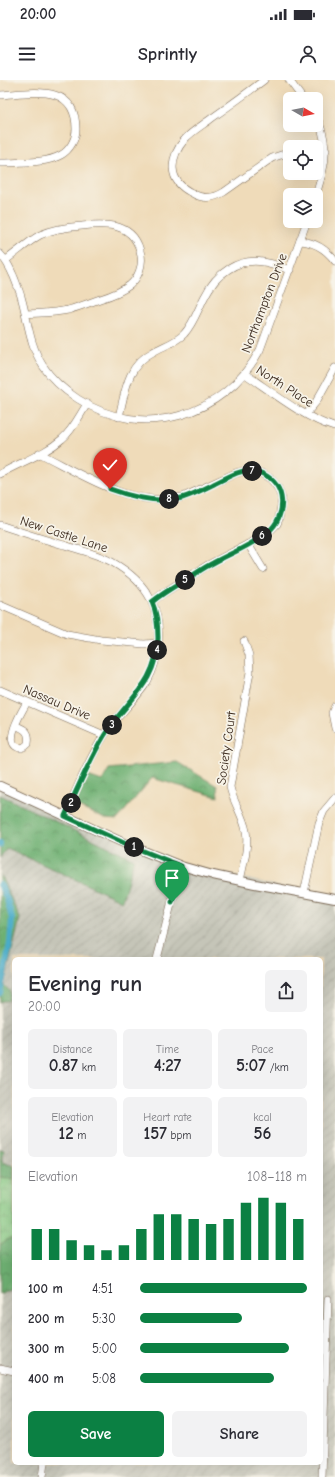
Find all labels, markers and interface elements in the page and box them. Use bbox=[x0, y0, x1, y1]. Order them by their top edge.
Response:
text: 20:00 bbox=[20, 5, 56, 23]
icon: menu bbox=[16, 43, 38, 65]
icon: person bbox=[297, 43, 319, 65]
text: Sprintly bbox=[138, 44, 197, 65]
north arrow bbox=[283, 92, 323, 132]
map controls bbox=[283, 92, 323, 228]
button: locate bbox=[283, 140, 323, 180]
button: layers bbox=[283, 188, 323, 228]
street label: Northampton Drive bbox=[238, 251, 290, 355]
street label: North Place bbox=[254, 362, 317, 410]
pin bbox=[93, 448, 127, 489]
icon: check bbox=[99, 454, 121, 476]
pin: 7 bbox=[242, 461, 262, 481]
text: 7 bbox=[250, 464, 254, 477]
pin: 8 bbox=[159, 489, 179, 509]
text: 8 bbox=[166, 492, 172, 505]
street label: New Castle Lane bbox=[18, 513, 110, 555]
pin: 6 bbox=[252, 526, 272, 546]
text: 6 bbox=[259, 529, 265, 542]
pin: 5 bbox=[175, 570, 195, 590]
text: 5 bbox=[182, 573, 188, 586]
pin: 4 bbox=[147, 640, 167, 660]
text: 4 bbox=[154, 643, 160, 656]
street label: Nassau Drive bbox=[21, 681, 93, 723]
street label: Society Court bbox=[213, 709, 239, 786]
pin: 3 bbox=[102, 715, 122, 735]
text: 3 bbox=[109, 718, 115, 731]
pin: 2 bbox=[61, 793, 81, 813]
text: 2 bbox=[68, 796, 74, 809]
pin: 1 bbox=[124, 837, 144, 857]
text: 1 bbox=[132, 840, 136, 853]
pin bbox=[155, 861, 189, 902]
icon: arrive bbox=[161, 867, 183, 889]
button: share bbox=[265, 970, 307, 1012]
text: Evening run bbox=[28, 971, 142, 997]
text: 20:00 bbox=[28, 999, 61, 1014]
text: Distance bbox=[53, 1043, 92, 1056]
text: Time bbox=[156, 1043, 179, 1056]
text: Pace bbox=[251, 1043, 274, 1056]
text: 0.87 bbox=[49, 1056, 78, 1075]
text: 4:27 bbox=[154, 1056, 181, 1075]
text: 5:07 bbox=[236, 1056, 266, 1075]
text: km bbox=[78, 1061, 96, 1074]
text: /km bbox=[266, 1061, 289, 1074]
text: Elevation bbox=[51, 1111, 94, 1124]
text: Heart rate bbox=[143, 1111, 192, 1124]
text: kcal bbox=[253, 1111, 272, 1124]
text: 12 bbox=[59, 1124, 74, 1143]
text: 157 bbox=[144, 1124, 167, 1143]
text: 56 bbox=[254, 1124, 271, 1143]
text: m bbox=[74, 1129, 86, 1142]
text: bpm bbox=[167, 1129, 191, 1142]
text: Elevation bbox=[28, 1169, 78, 1184]
text: 108–118 m bbox=[247, 1169, 307, 1184]
text: 100 m bbox=[28, 1281, 63, 1296]
text: 4:51 bbox=[92, 1281, 113, 1296]
text: 200 m bbox=[28, 1311, 64, 1326]
text: 5:30 bbox=[92, 1311, 116, 1326]
text: 300 m bbox=[28, 1341, 64, 1356]
text: 5:00 bbox=[92, 1341, 117, 1356]
text: 400 m bbox=[28, 1371, 64, 1386]
text: 5:08 bbox=[92, 1371, 116, 1386]
button: Save bbox=[28, 1411, 164, 1457]
button: Share bbox=[172, 1411, 307, 1457]

